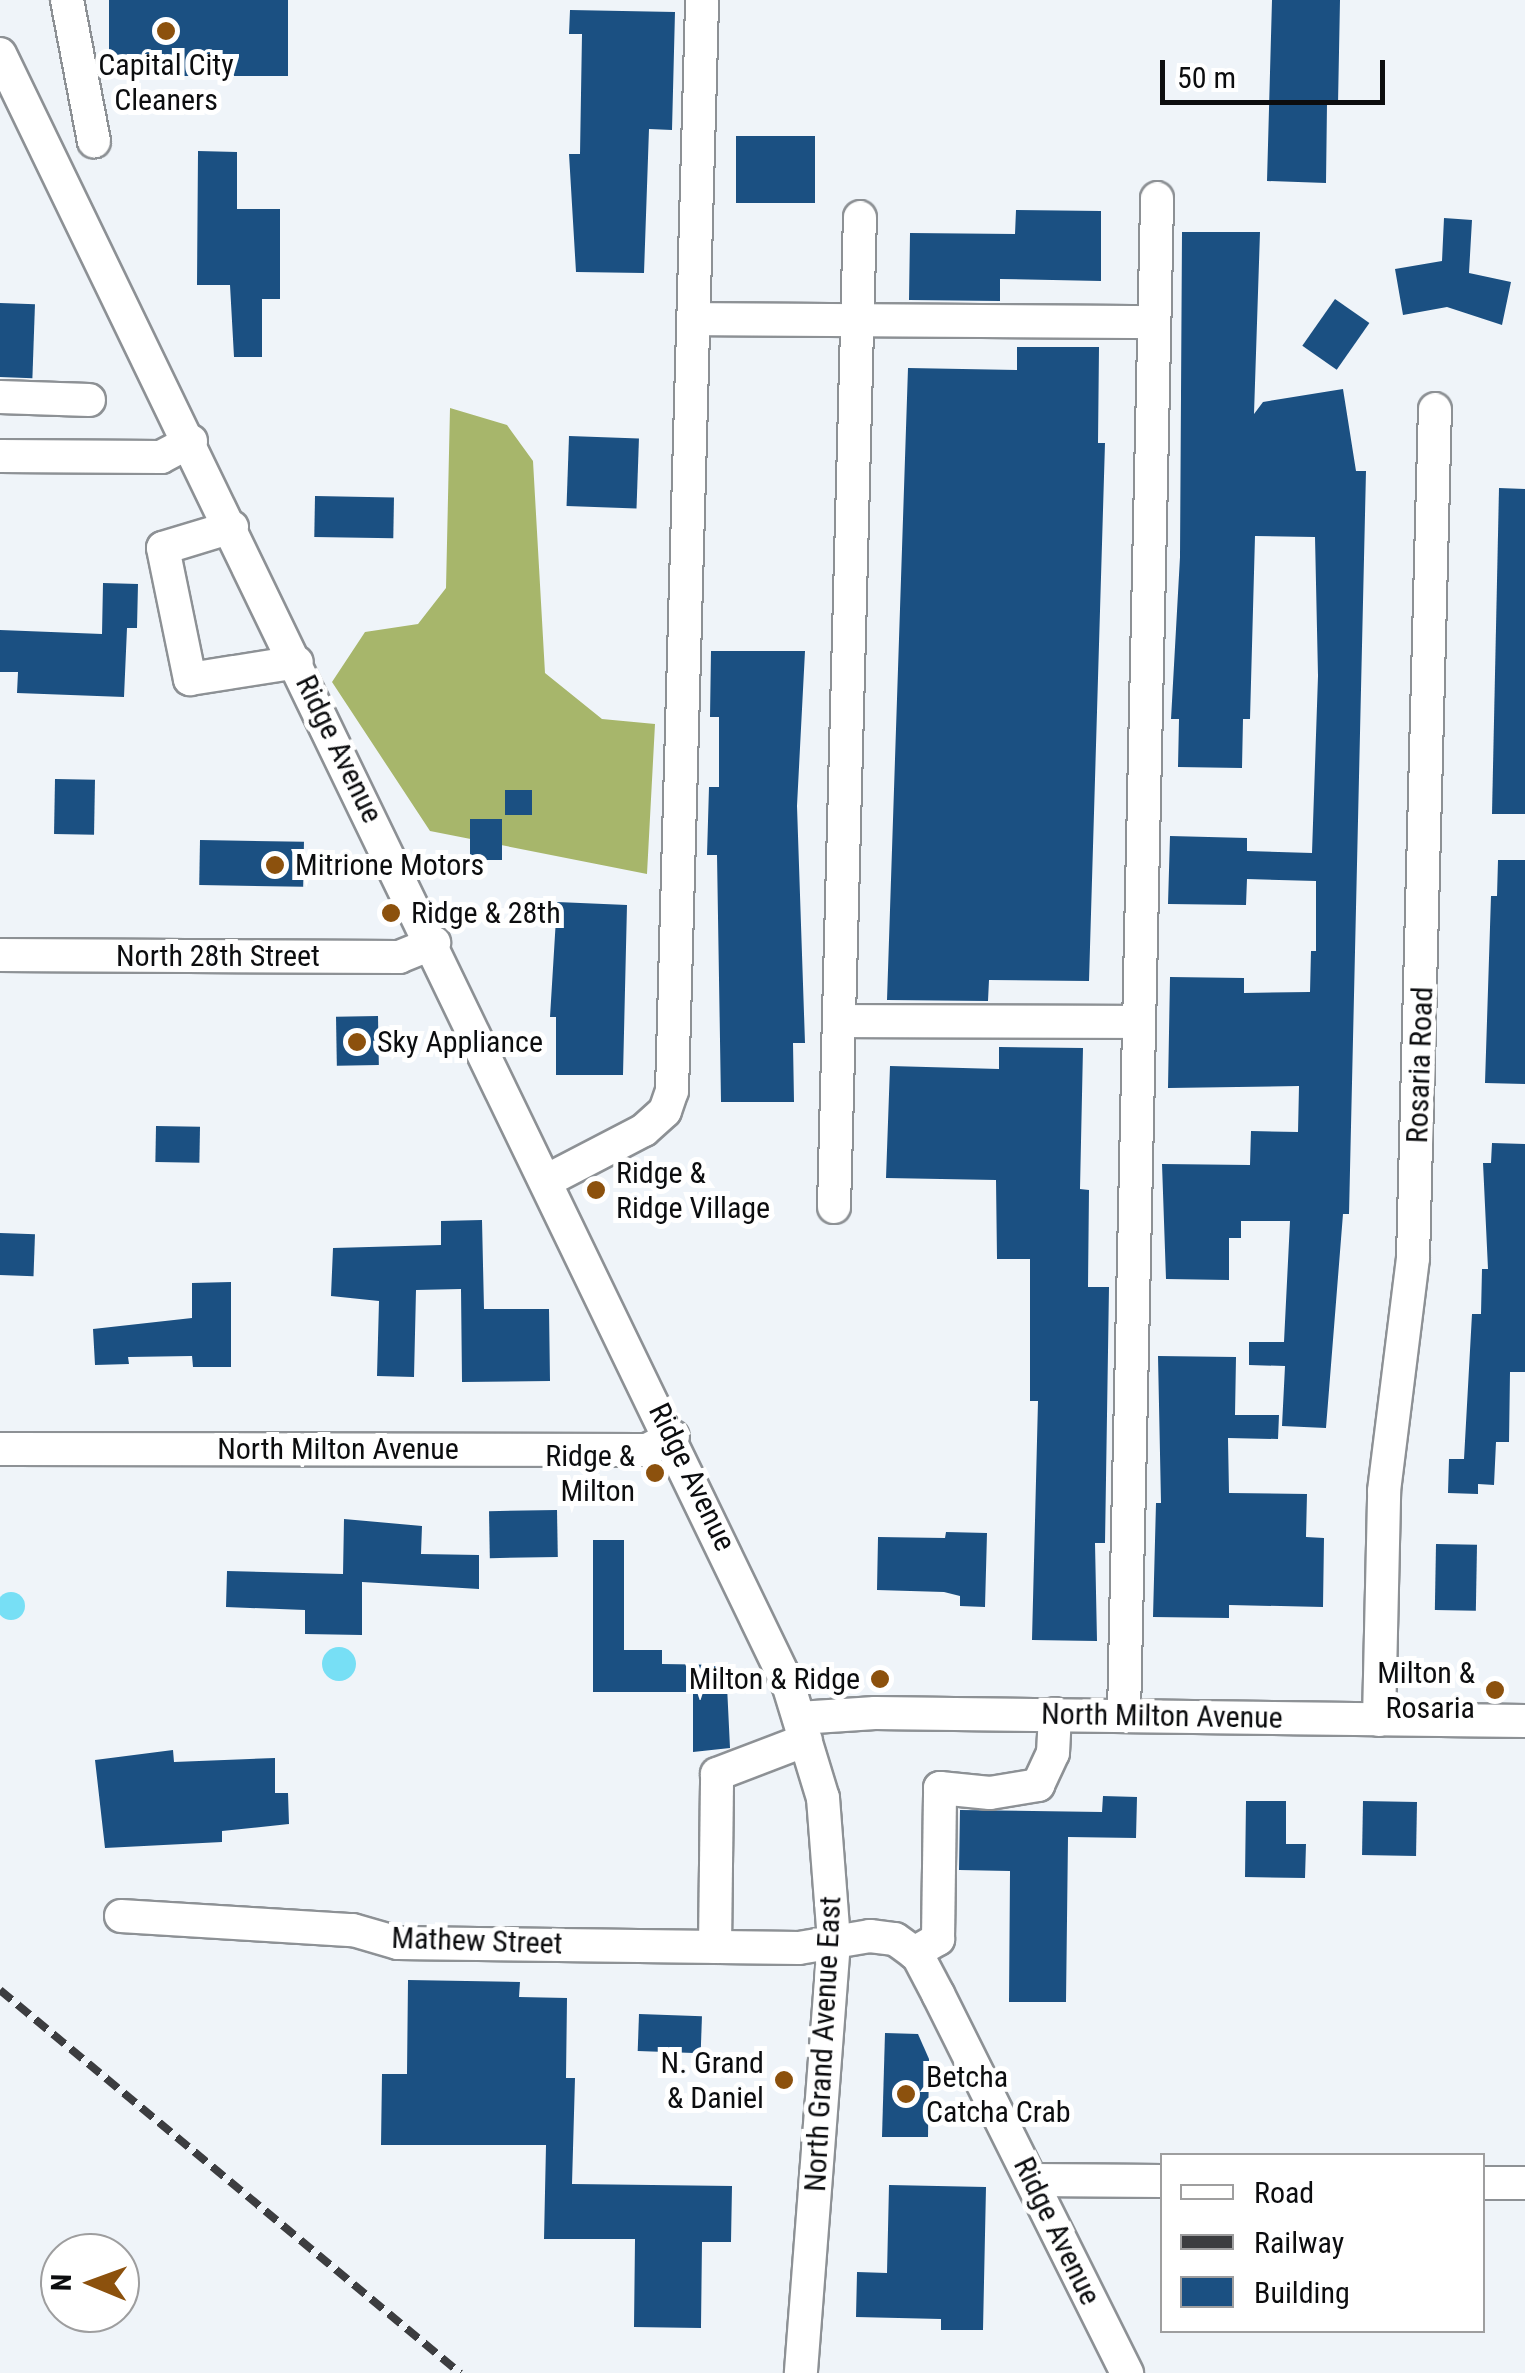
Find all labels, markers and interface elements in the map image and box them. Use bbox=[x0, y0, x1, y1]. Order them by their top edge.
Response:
marker: Capital City Cleaners bbox=[155, 20, 177, 42]
scale bar bbox=[1165, 40, 1390, 102]
place label: Capital City Cleaners bbox=[98, 47, 234, 118]
text: 50 m bbox=[1177, 60, 1236, 95]
street label: Ridge Avenue bbox=[288, 669, 390, 829]
place label: Mitrione Motors bbox=[295, 847, 484, 883]
marker: Mitrione Motors bbox=[264, 854, 286, 876]
place label: Ridge & 28th bbox=[411, 895, 561, 931]
marker: Ridge & 28th bbox=[380, 902, 402, 924]
street label: North 28th Street bbox=[116, 938, 320, 974]
street label: Rosaria Road bbox=[1399, 986, 1441, 1144]
place label: Sky Appliance bbox=[377, 1024, 543, 1060]
marker: Sky Appliance bbox=[346, 1031, 368, 1053]
place label: Ridge & Ridge Village bbox=[616, 1155, 770, 1226]
marker: Ridge & Ridge Village bbox=[585, 1179, 607, 1201]
street label: Ridge Avenue bbox=[641, 1397, 743, 1557]
street label: North Milton Avenue bbox=[217, 1431, 459, 1467]
place label: Ridge & Milton bbox=[545, 1438, 635, 1508]
marker: Ridge & Milton bbox=[644, 1462, 666, 1484]
place label: Milton & Rosaria bbox=[1377, 1655, 1475, 1726]
place label: Milton & Ridge bbox=[689, 1661, 860, 1697]
marker: Milton & Ridge bbox=[869, 1668, 891, 1690]
marker: Milton & Rosaria bbox=[1484, 1679, 1506, 1701]
street label: North Milton Avenue bbox=[1041, 1696, 1283, 1736]
street label: North Grand Avenue East bbox=[797, 1895, 849, 2193]
street label: Mathew Street bbox=[391, 1920, 563, 1962]
place label: N. Grand & Daniel bbox=[661, 2045, 764, 2116]
place label: Betcha Catcha Crab bbox=[926, 2059, 1071, 2130]
marker: N. Grand & Daniel bbox=[773, 2069, 795, 2091]
marker: Betcha Catcha Crab bbox=[895, 2083, 917, 2105]
street label: Ridge Avenue bbox=[1006, 2151, 1108, 2311]
legend bbox=[1160, 2153, 1485, 2333]
text: Road bbox=[1254, 2175, 1314, 2210]
text: Railway bbox=[1254, 2225, 1344, 2260]
north arrow bbox=[40, 2233, 140, 2333]
text: N bbox=[45, 2274, 78, 2291]
text: Building bbox=[1254, 2275, 1350, 2310]

